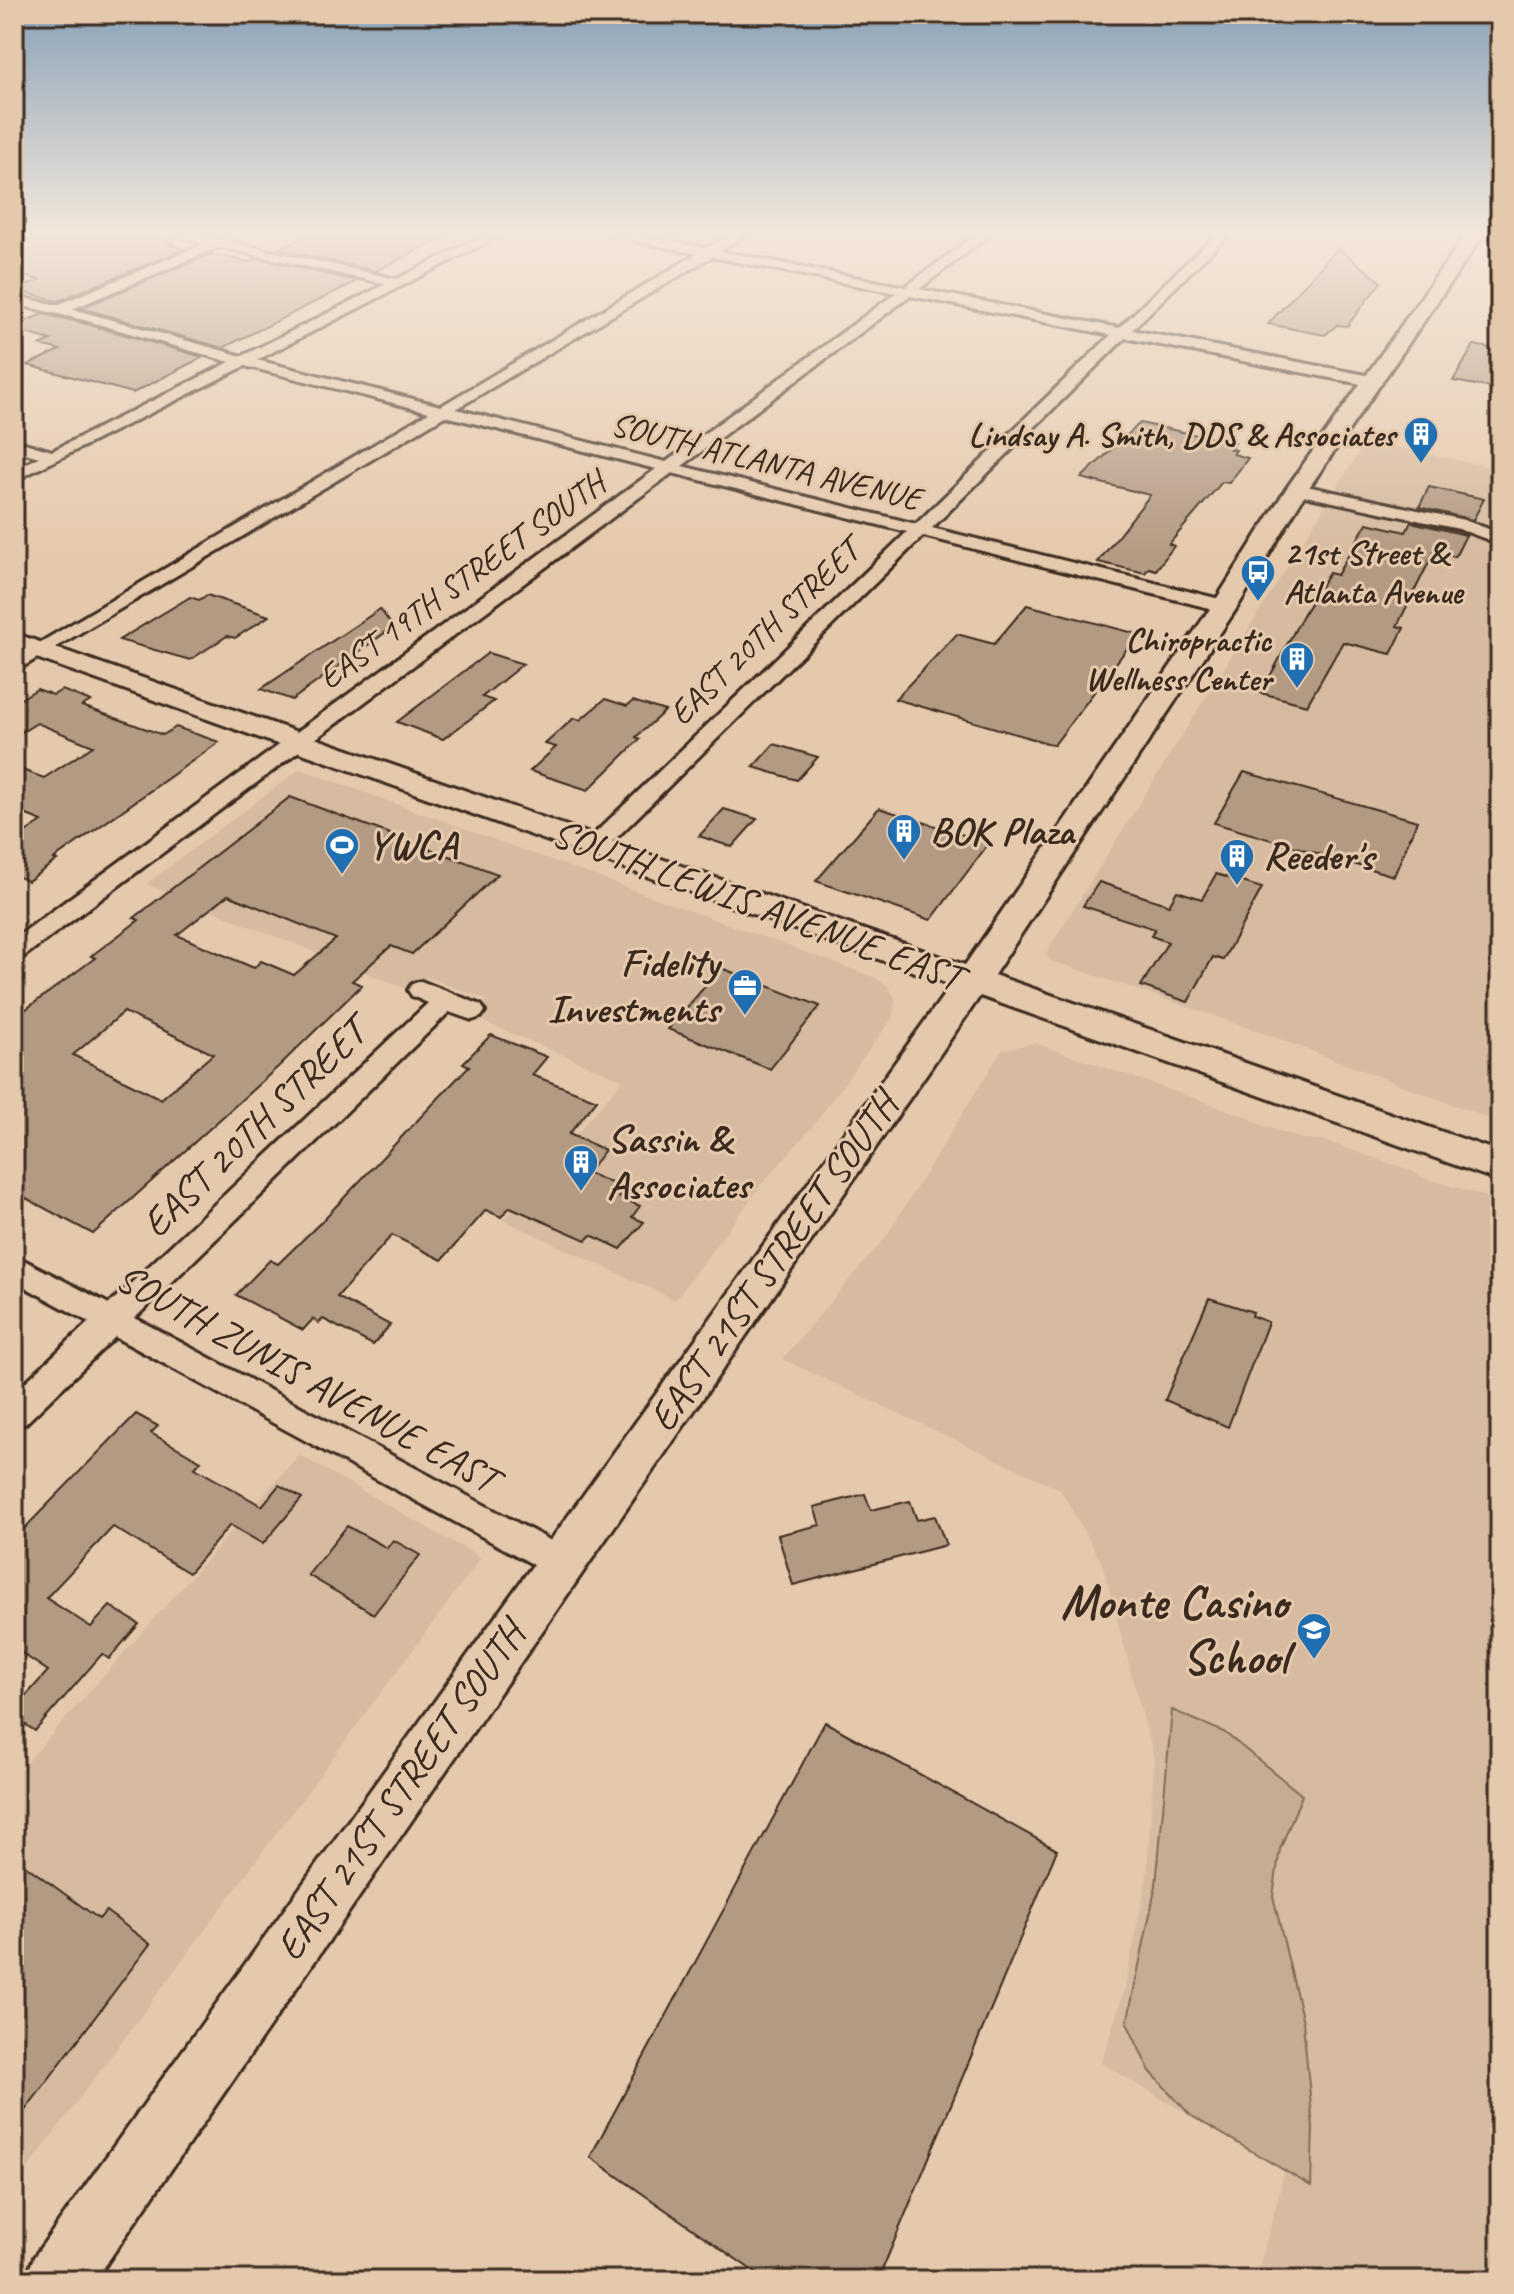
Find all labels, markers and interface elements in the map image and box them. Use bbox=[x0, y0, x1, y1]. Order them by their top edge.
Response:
street label: SOUTH ATLANTA AVENUE bbox=[607, 402, 930, 521]
place label: Lindsay A. Smith, DDS & Associates bbox=[969, 413, 1398, 456]
building icon: Lindsay A. Smith, DDS & Associates bbox=[1402, 415, 1440, 465]
street label: EAST 19TH STREET SOUTH bbox=[309, 458, 617, 698]
street label: EAST 20TH STREET bbox=[659, 524, 875, 734]
place label: 21st Street & Atlanta Avenue bbox=[1284, 531, 1465, 613]
bus stop icon: 21st Street & Atlanta Avenue bbox=[1239, 553, 1277, 603]
place label: Chiropractic Wellness Center bbox=[1085, 618, 1275, 700]
building icon: Chiropractic Wellness Center bbox=[1278, 640, 1316, 690]
place label: BOK Plaza bbox=[930, 806, 1076, 856]
street label: SOUTH LEWIS AVENUE EAST bbox=[545, 808, 976, 1005]
building icon: BOK Plaza bbox=[885, 812, 923, 862]
place label: YWCA bbox=[368, 820, 459, 870]
sports icon: YWCA bbox=[323, 826, 361, 876]
place label: Reeder's bbox=[1263, 831, 1378, 881]
building icon: Reeder's bbox=[1218, 837, 1256, 887]
place label: Fidelity Investments bbox=[547, 938, 723, 1034]
office icon: Fidelity Investments bbox=[726, 967, 764, 1017]
street label: EAST 20TH STREET bbox=[131, 1001, 384, 1248]
street label: EAST 21ST STREET SOUTH bbox=[637, 1078, 912, 1441]
place label: Sassin & Associates bbox=[607, 1114, 754, 1210]
building icon: Sassin & Associates bbox=[562, 1143, 600, 1193]
street label: SOUTH ZUNIS AVENUE EAST bbox=[107, 1252, 513, 1508]
place label: Monte Casino School bbox=[1061, 1572, 1296, 1687]
street label: EAST 21ST STREET SOUTH bbox=[264, 1607, 539, 1970]
school or university icon: Monte Casino School bbox=[1295, 1611, 1333, 1661]

